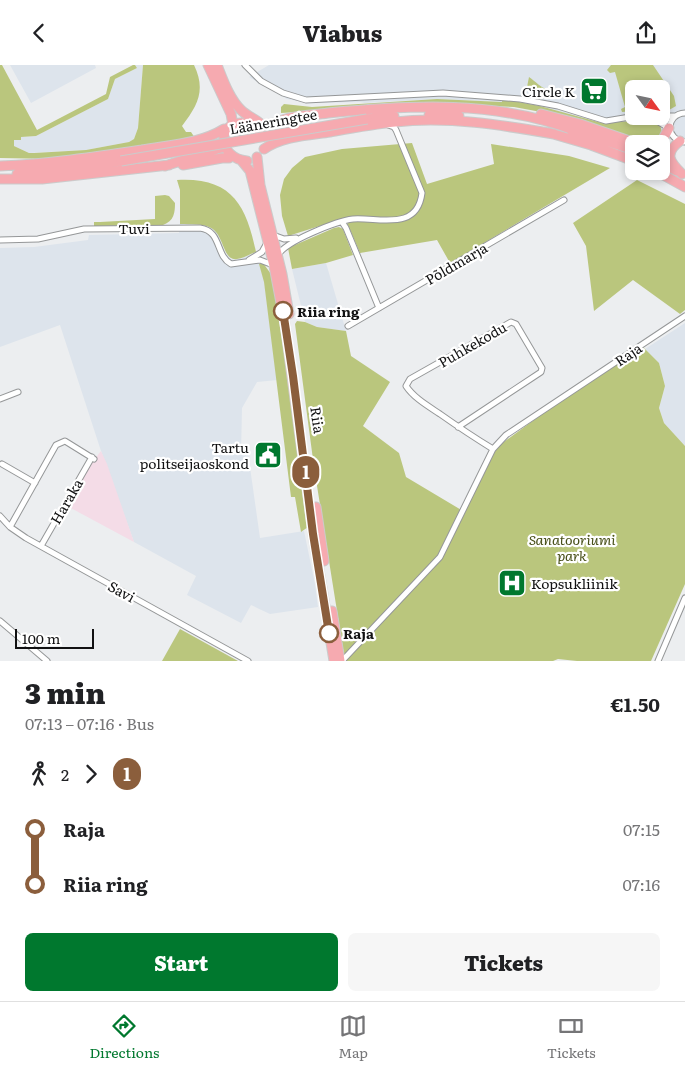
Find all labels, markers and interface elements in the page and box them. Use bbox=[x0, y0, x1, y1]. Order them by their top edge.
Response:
text: Viabus bbox=[303, 16, 382, 49]
icon: back bbox=[25, 19, 53, 47]
icon: share bbox=[632, 19, 660, 47]
supermarket icon: Circle K bbox=[579, 76, 609, 106]
north arrow bbox=[625, 80, 670, 125]
map controls bbox=[625, 80, 670, 180]
place label: Circle K bbox=[522, 81, 575, 101]
street label: Lääneringtee bbox=[228, 103, 318, 139]
button: layers bbox=[625, 135, 670, 180]
street label: Tuvi bbox=[118, 218, 150, 238]
street label: Põldmarja bbox=[421, 237, 491, 289]
marker: Riia ring bbox=[273, 301, 293, 321]
place label: Riia ring bbox=[297, 301, 360, 321]
street label: Puhkekodu bbox=[434, 316, 510, 372]
street label: Raja bbox=[610, 337, 646, 370]
street label: Riia bbox=[306, 405, 330, 435]
place label: Tartu politseijaoskond bbox=[140, 437, 249, 473]
public building icon: Tartu politseijaoskond bbox=[253, 440, 283, 470]
line badge: 1 bbox=[290, 456, 322, 488]
text: 1 bbox=[302, 458, 310, 485]
street label: Haraka bbox=[45, 474, 87, 527]
park label: Sanatooriumi park bbox=[529, 529, 616, 565]
hospital icon: Kopsukliinik bbox=[497, 568, 527, 598]
place label: Kopsukliinik bbox=[531, 573, 618, 593]
street label: Savi bbox=[105, 575, 139, 607]
marker: Raja bbox=[319, 623, 339, 643]
place label: Raja bbox=[343, 623, 375, 643]
scale bar bbox=[15, 626, 94, 649]
text: 100 m bbox=[22, 628, 60, 648]
text: 3 min bbox=[25, 671, 106, 713]
text: €1.50 bbox=[611, 690, 660, 718]
text: 07:13 – 07:16 · Bus bbox=[25, 711, 154, 735]
icon: walk bbox=[25, 760, 53, 788]
icon: forward bbox=[77, 760, 105, 788]
text: 1 bbox=[123, 760, 131, 787]
text: 2 bbox=[61, 762, 69, 786]
text: Raja bbox=[63, 815, 105, 843]
text: 07:15 bbox=[623, 817, 660, 841]
text: Riia ring bbox=[63, 870, 148, 898]
text: 07:16 bbox=[623, 872, 660, 896]
button: Start bbox=[25, 933, 338, 991]
button: Tickets bbox=[348, 933, 660, 991]
tab: Directions bbox=[89, 1012, 159, 1062]
tab: Map bbox=[338, 1012, 368, 1062]
tab: Tickets bbox=[547, 1012, 596, 1062]

